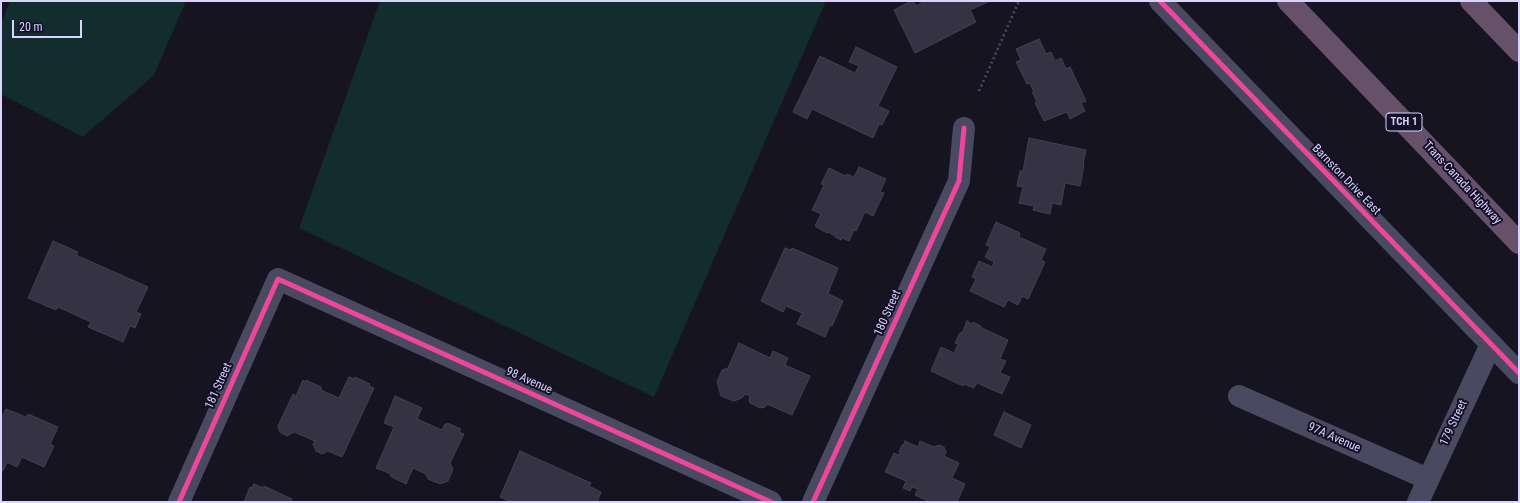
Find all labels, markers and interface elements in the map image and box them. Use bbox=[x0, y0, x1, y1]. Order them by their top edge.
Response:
scale bar bbox=[14, 12, 84, 38]
text: 20 m bbox=[19, 20, 43, 34]
road number: TCH 1 bbox=[1386, 113, 1422, 131]
street label: Trans-Canada Highway bbox=[1420, 139, 1504, 227]
street label: Barnston Drive East bbox=[1309, 142, 1383, 218]
street label: 180 Street bbox=[872, 288, 904, 338]
street label: 181 Street bbox=[203, 361, 235, 411]
street label: 98 Avenue bbox=[504, 364, 554, 398]
street label: 179 Street bbox=[1437, 398, 1471, 448]
street label: 97A Avenue bbox=[1305, 420, 1363, 456]

